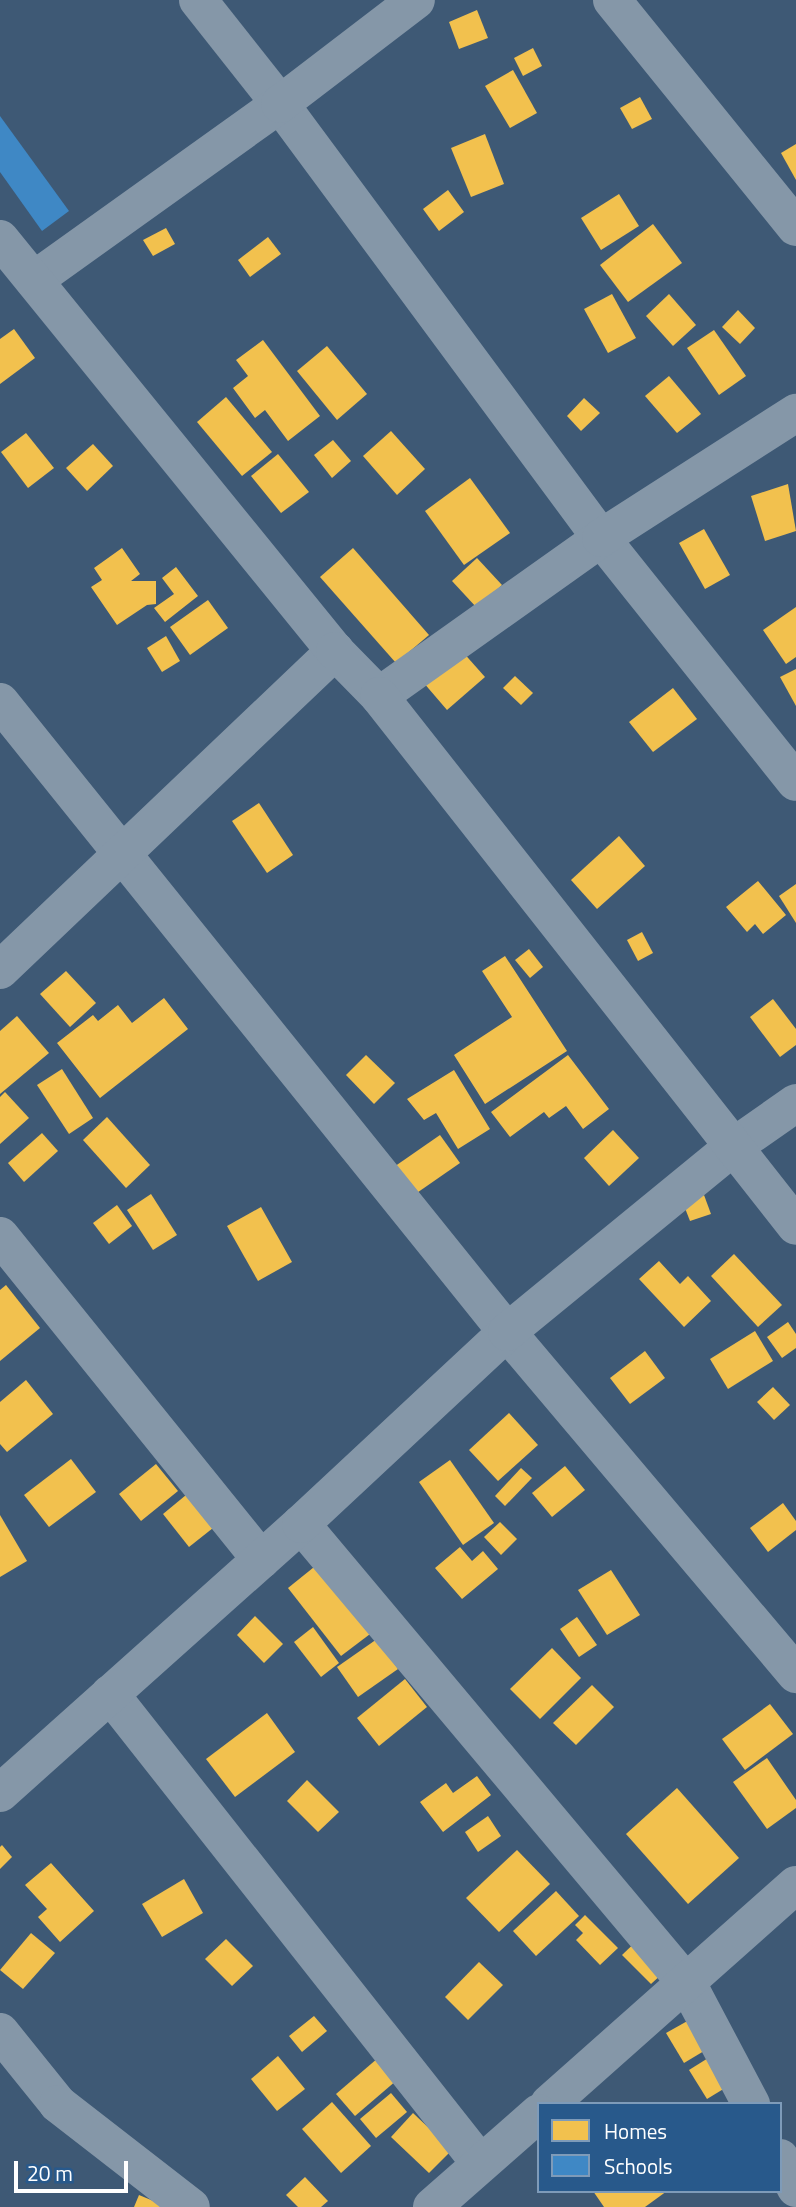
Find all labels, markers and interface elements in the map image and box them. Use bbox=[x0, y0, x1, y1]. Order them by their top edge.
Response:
legend bbox=[537, 2102, 782, 2193]
text: Homes bbox=[604, 2115, 667, 2147]
scale bar bbox=[18, 2148, 131, 2192]
text: Schools bbox=[604, 2150, 673, 2182]
text: 20 m bbox=[27, 2157, 73, 2189]

